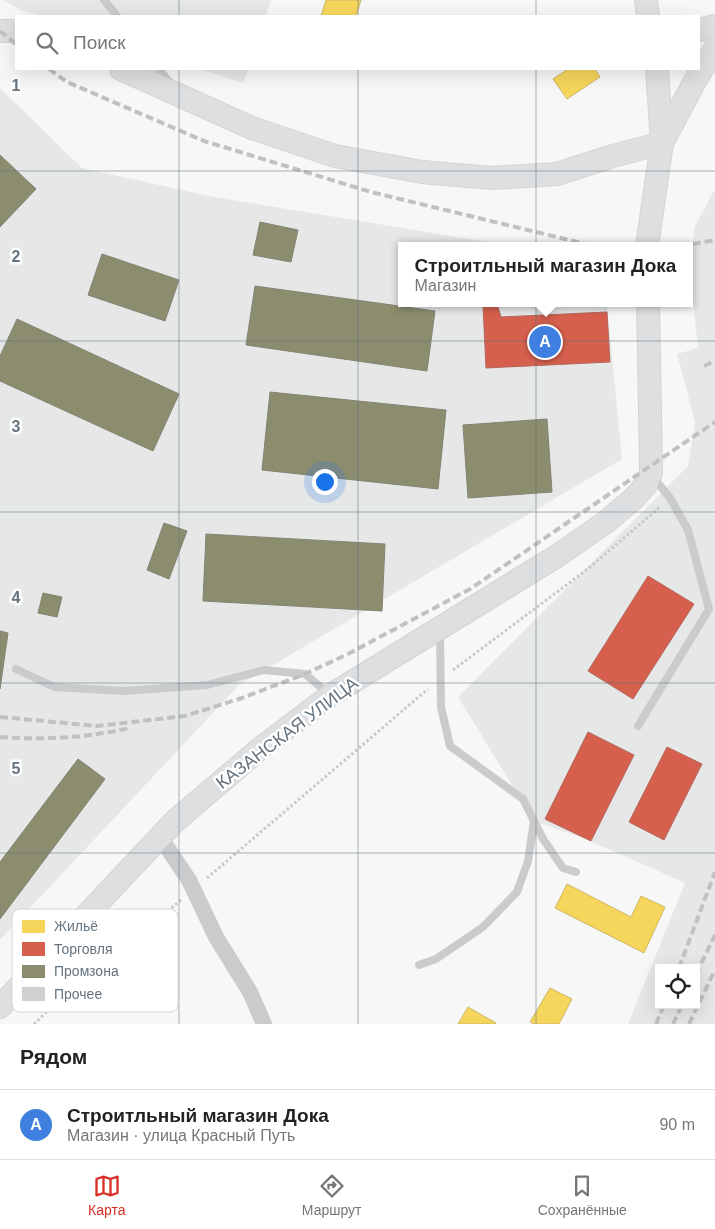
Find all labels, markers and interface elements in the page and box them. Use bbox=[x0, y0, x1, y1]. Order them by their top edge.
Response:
search box bbox=[15, 15, 700, 70]
icon: search bbox=[33, 29, 61, 57]
text: Поиск bbox=[73, 32, 126, 53]
text: 1 bbox=[12, 77, 21, 94]
popup bbox=[398, 242, 693, 307]
text: 2 bbox=[12, 248, 21, 265]
text: Строитльный магазин Дока bbox=[415, 255, 676, 276]
text: Магазин bbox=[415, 277, 476, 294]
pin: A bbox=[529, 323, 561, 361]
text: 3 bbox=[12, 418, 21, 435]
your location bbox=[312, 469, 338, 495]
text: 4 bbox=[12, 589, 21, 606]
street label: КАЗАНСКАЯ УЛИЦА bbox=[212, 673, 362, 793]
text: 5 bbox=[12, 760, 21, 777]
legend bbox=[12, 909, 178, 1012]
text: Жильё bbox=[54, 918, 98, 934]
text: Торговля bbox=[54, 941, 112, 957]
text: Промзона bbox=[54, 963, 119, 979]
map controls bbox=[655, 964, 700, 1009]
button: locate bbox=[655, 964, 700, 1009]
text: Прочее bbox=[54, 986, 102, 1002]
text: Рядом bbox=[20, 1045, 87, 1068]
text: Строитльный магазин Дока bbox=[67, 1105, 329, 1126]
text: A bbox=[30, 1116, 42, 1133]
text: 90 m bbox=[659, 1116, 695, 1133]
text: Магазин · улица Красный Путь bbox=[67, 1127, 295, 1144]
tab: Карта bbox=[88, 1172, 126, 1218]
tab: Маршрут bbox=[302, 1172, 361, 1218]
tab: Сохранённые bbox=[538, 1172, 627, 1218]

